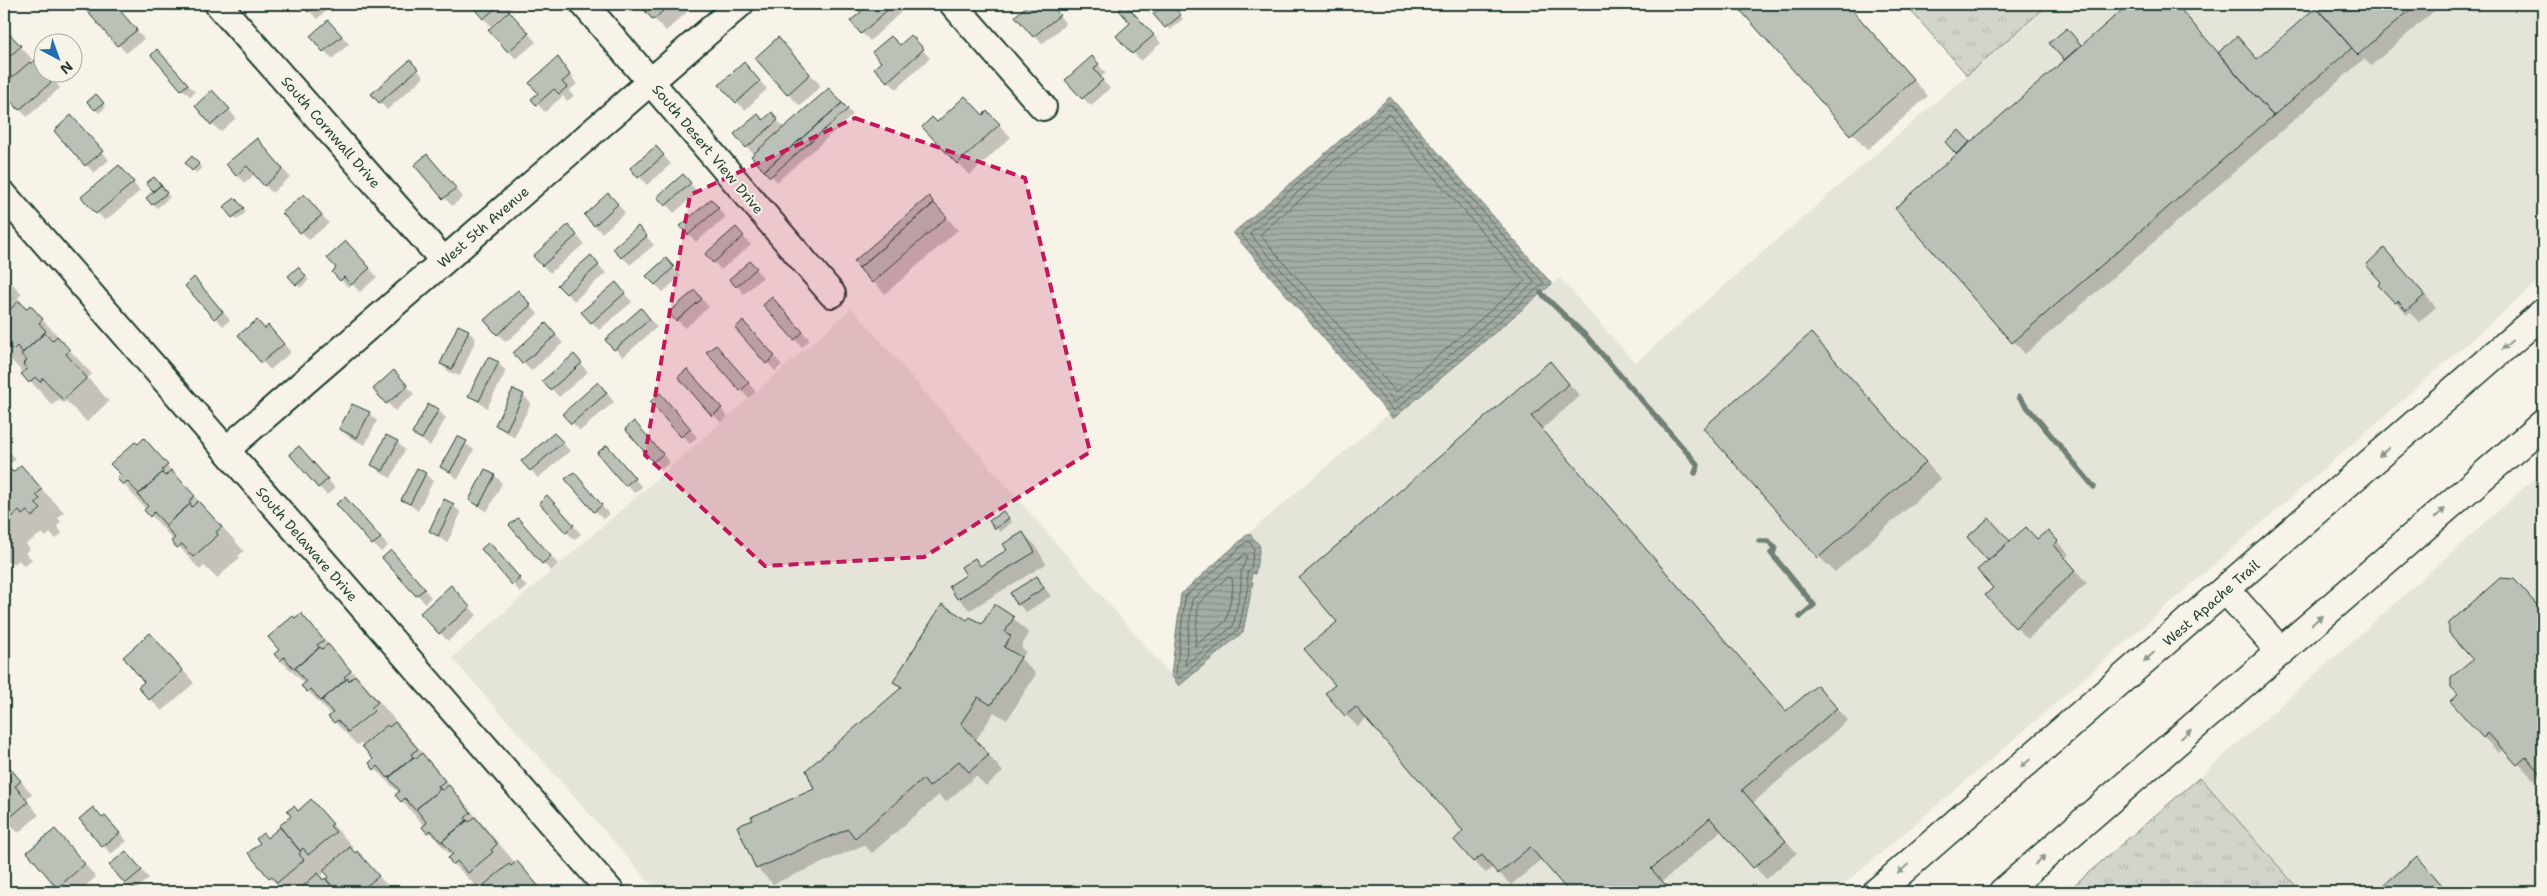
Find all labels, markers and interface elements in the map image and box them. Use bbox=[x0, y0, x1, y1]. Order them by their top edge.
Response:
north arrow bbox=[32, 32, 82, 82]
text: N bbox=[56, 57, 77, 78]
street label: South Cornwall Drive bbox=[277, 72, 385, 192]
street label: South Desert View Drive bbox=[648, 80, 768, 218]
street label: West 5th Avenue bbox=[433, 182, 533, 272]
one-way arrow bbox=[2500, 340, 2513, 351]
one-way arrow bbox=[2378, 447, 2391, 458]
street label: South Delaware Drive bbox=[252, 483, 362, 605]
one-way arrow bbox=[2434, 508, 2447, 519]
street label: West Apache Trail bbox=[2159, 555, 2264, 650]
one-way arrow bbox=[2311, 614, 2323, 626]
one-way arrow bbox=[2143, 651, 2156, 662]
one-way arrow bbox=[2179, 728, 2192, 739]
one-way arrow bbox=[2021, 757, 2033, 769]
one-way arrow bbox=[2034, 855, 2047, 866]
one-way arrow bbox=[1897, 864, 1910, 875]

